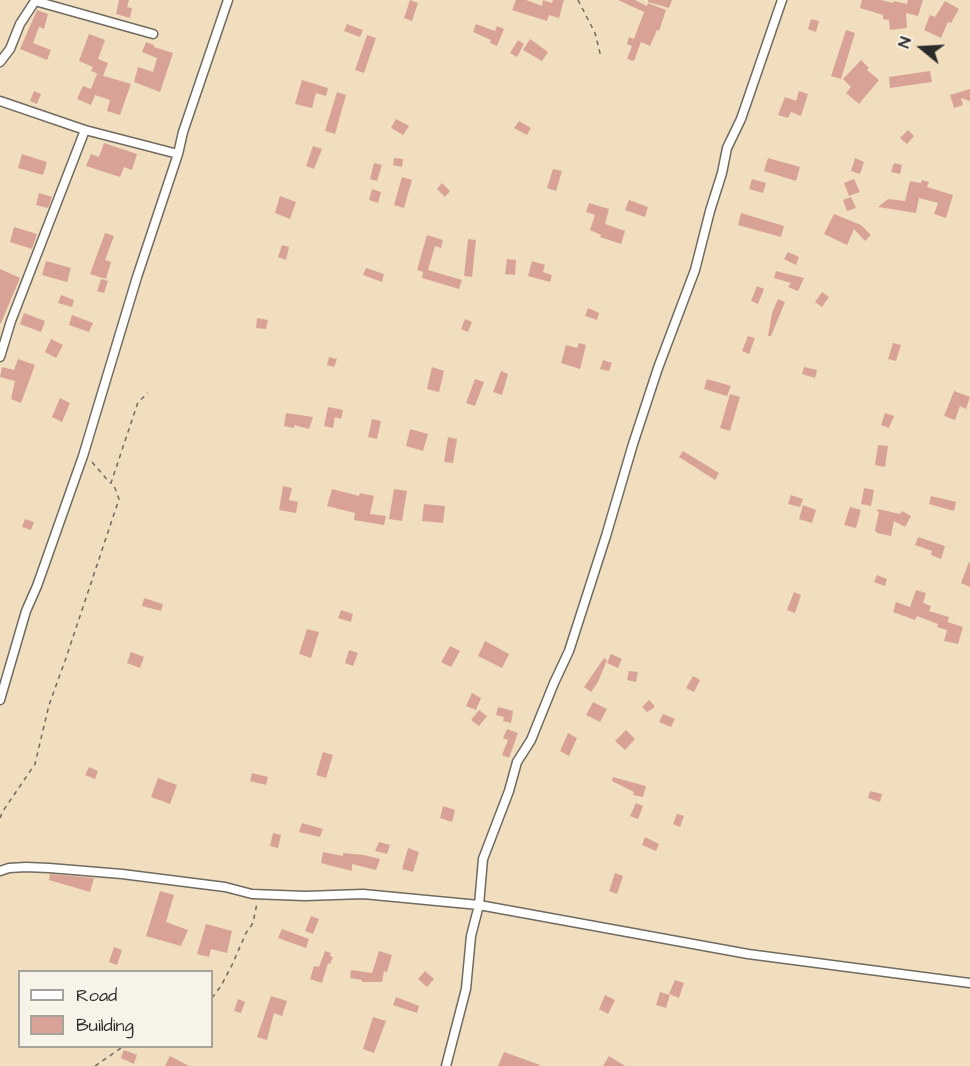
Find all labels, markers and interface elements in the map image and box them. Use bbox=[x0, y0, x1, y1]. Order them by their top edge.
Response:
north arrow bbox=[892, 18, 952, 78]
text: N bbox=[893, 34, 917, 51]
legend bbox=[18, 970, 213, 1048]
text: Road bbox=[76, 983, 117, 1008]
text: Building bbox=[76, 1013, 134, 1038]

